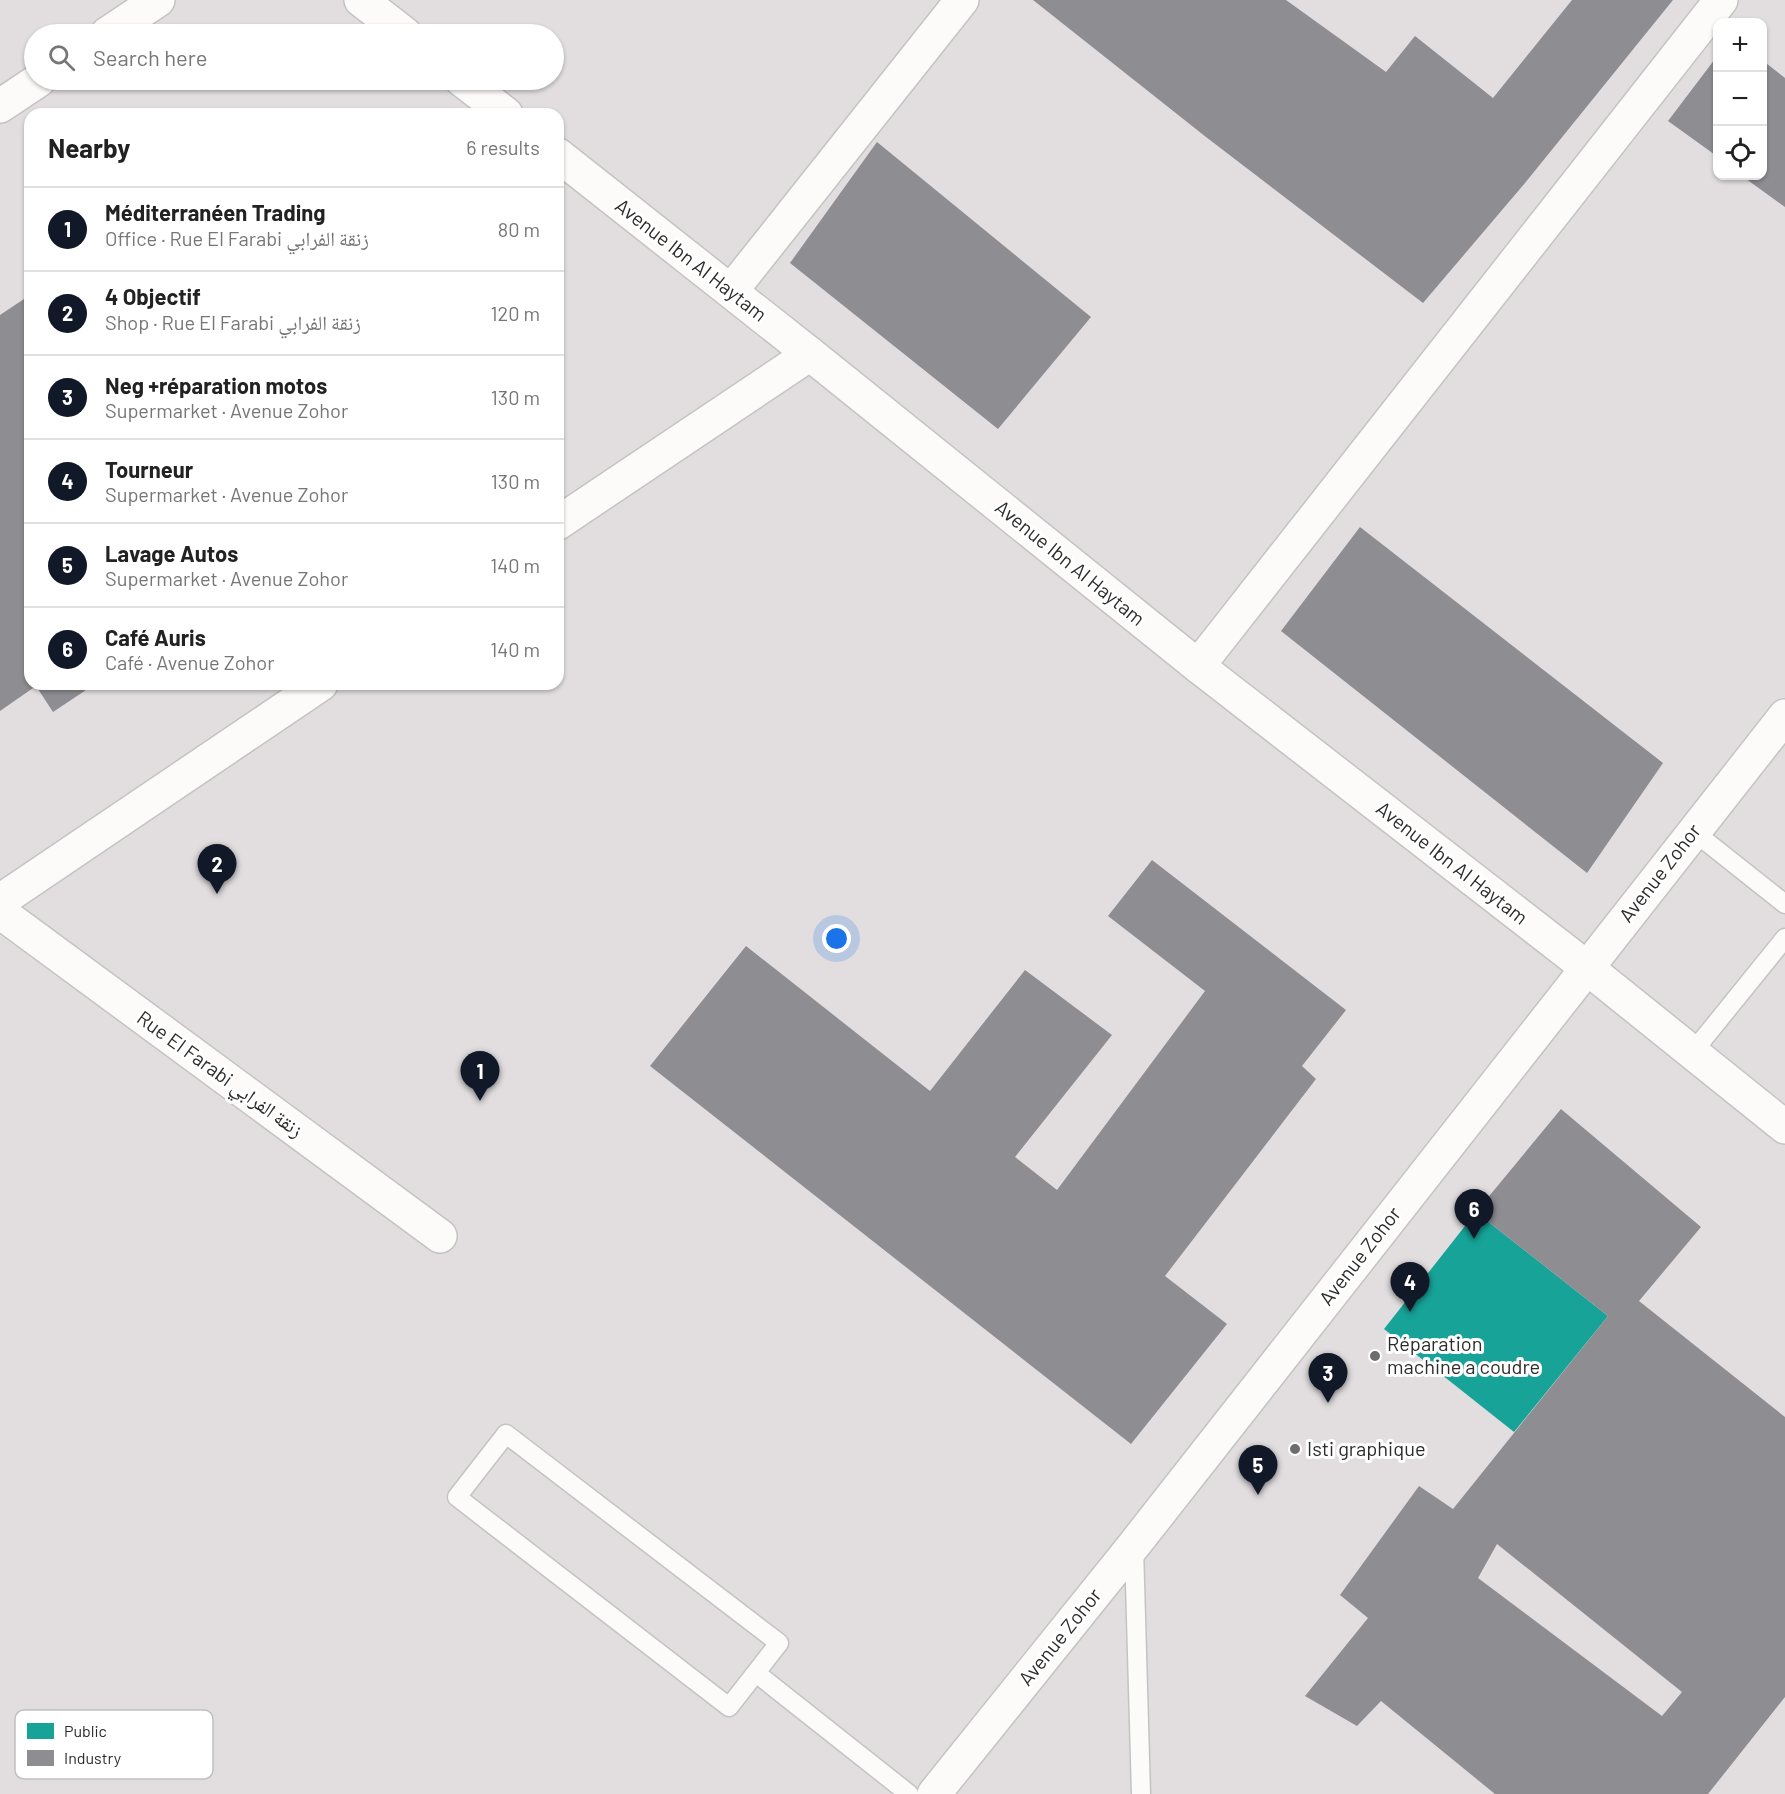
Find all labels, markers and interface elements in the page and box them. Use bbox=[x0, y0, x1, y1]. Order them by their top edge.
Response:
map controls bbox=[1713, 18, 1767, 180]
button: + bbox=[1713, 18, 1767, 72]
search box bbox=[24, 24, 564, 90]
icon: search bbox=[45, 41, 78, 74]
text: Search here bbox=[93, 44, 207, 70]
button: − bbox=[1713, 72, 1767, 126]
button: locate bbox=[1713, 126, 1767, 180]
text: Nearby bbox=[48, 132, 130, 163]
text: 6 results bbox=[466, 135, 540, 159]
street label: Avenue Ibn Al Haytam bbox=[611, 193, 772, 326]
text: Méditerranéen Trading bbox=[105, 199, 326, 225]
text: 1 bbox=[64, 217, 71, 241]
text: 80 m bbox=[498, 217, 540, 241]
text: Office · Rue El Farabi زنقة الفرابي bbox=[105, 226, 369, 250]
text: 4 Objectif bbox=[105, 283, 201, 309]
text: 2 bbox=[62, 301, 73, 325]
text: 120 m bbox=[490, 301, 540, 325]
text: Shop · Rue El Farabi زنقة الفرابي bbox=[105, 310, 361, 334]
text: Neg +réparation motos bbox=[105, 372, 327, 398]
text: 3 bbox=[62, 385, 73, 409]
text: 130 m bbox=[491, 385, 540, 409]
text: Supermarket · Avenue Zohor bbox=[105, 398, 348, 422]
text: Tourneur bbox=[105, 456, 193, 482]
text: 4 bbox=[61, 469, 74, 493]
text: 130 m bbox=[491, 469, 540, 493]
text: Supermarket · Avenue Zohor bbox=[105, 482, 348, 506]
street label: Avenue Ibn Al Haytam bbox=[991, 494, 1150, 630]
text: Lavage Autos bbox=[105, 540, 238, 566]
text: 5 bbox=[62, 553, 73, 577]
text: 140 m bbox=[490, 553, 540, 577]
text: Supermarket · Avenue Zohor bbox=[105, 566, 348, 590]
text: Café Auris bbox=[105, 624, 206, 650]
text: 6 bbox=[62, 637, 73, 661]
text: 140 m bbox=[490, 637, 540, 661]
text: Café · Avenue Zohor bbox=[105, 650, 274, 674]
street label: Avenue Ibn Al Haytam bbox=[1372, 796, 1533, 929]
street label: Avenue Zohor bbox=[1613, 818, 1705, 926]
pin: 2 bbox=[198, 844, 236, 894]
your location bbox=[822, 924, 851, 953]
street label: Rue El Farabi زنقة الفرابي bbox=[130, 1005, 308, 1146]
pin: 1 bbox=[460, 1052, 500, 1101]
pin: 6 bbox=[1454, 1190, 1494, 1239]
street label: Avenue Zohor bbox=[1313, 1201, 1405, 1309]
pin: 4 bbox=[1390, 1262, 1430, 1312]
place label: Réparation machine a coudre bbox=[1387, 1331, 1540, 1378]
marker: Réparation machine a coudre bbox=[1368, 1349, 1382, 1363]
pin: 3 bbox=[1308, 1354, 1348, 1403]
place label: Isti graphique bbox=[1307, 1436, 1426, 1460]
marker: Isti graphique bbox=[1288, 1442, 1302, 1456]
pin: 5 bbox=[1238, 1446, 1278, 1495]
street label: Avenue Zohor bbox=[1013, 1583, 1106, 1690]
legend bbox=[15, 1710, 213, 1779]
text: Public bbox=[64, 1721, 107, 1740]
text: Industry bbox=[64, 1748, 122, 1767]

